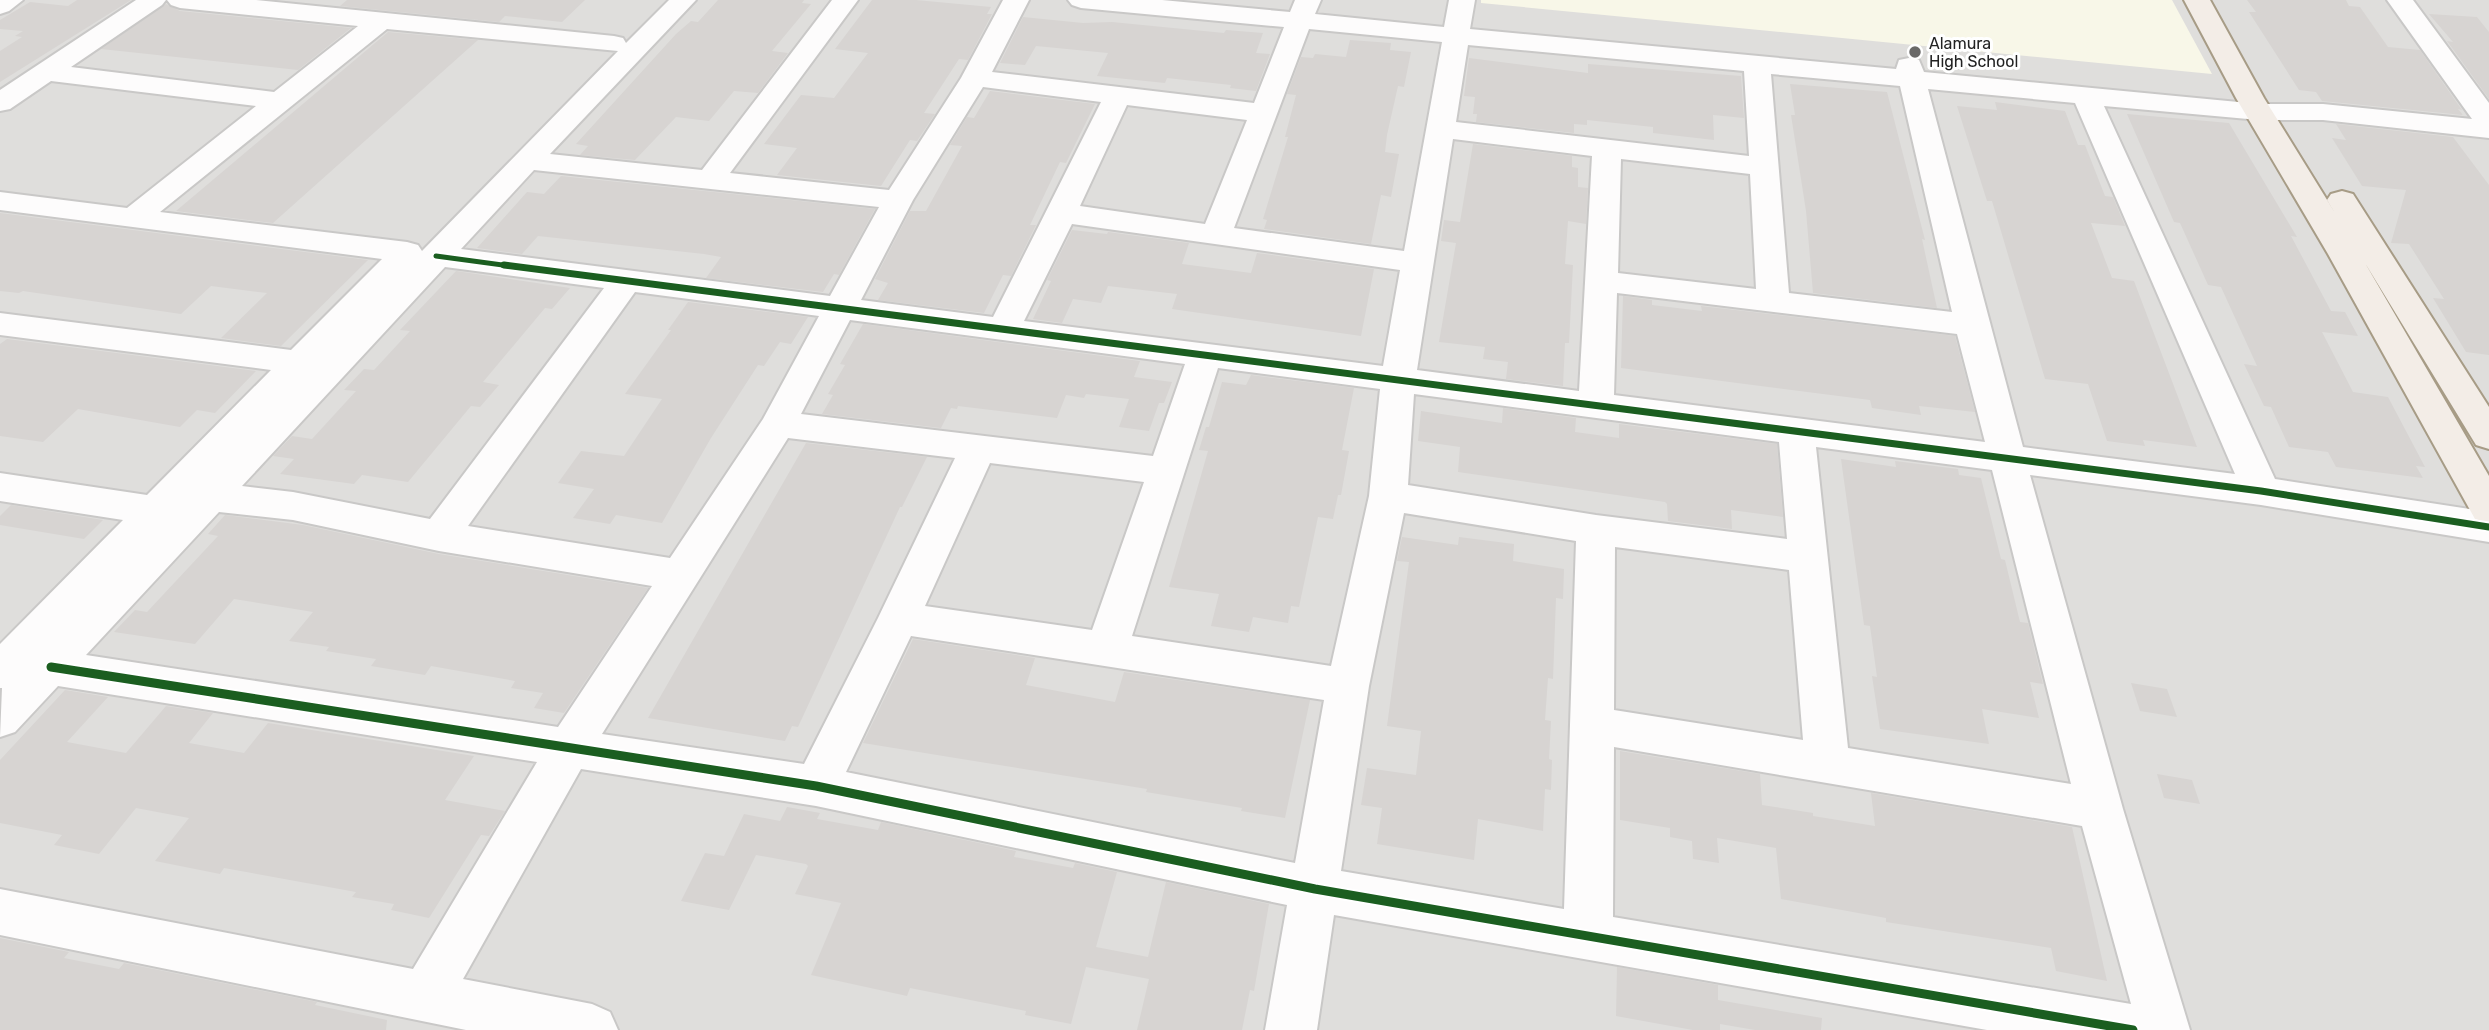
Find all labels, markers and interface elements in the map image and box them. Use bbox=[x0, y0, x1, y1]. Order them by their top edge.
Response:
place label: Alamura High School bbox=[1929, 34, 2018, 71]
marker: Alamura High School bbox=[1907, 44, 1923, 60]

